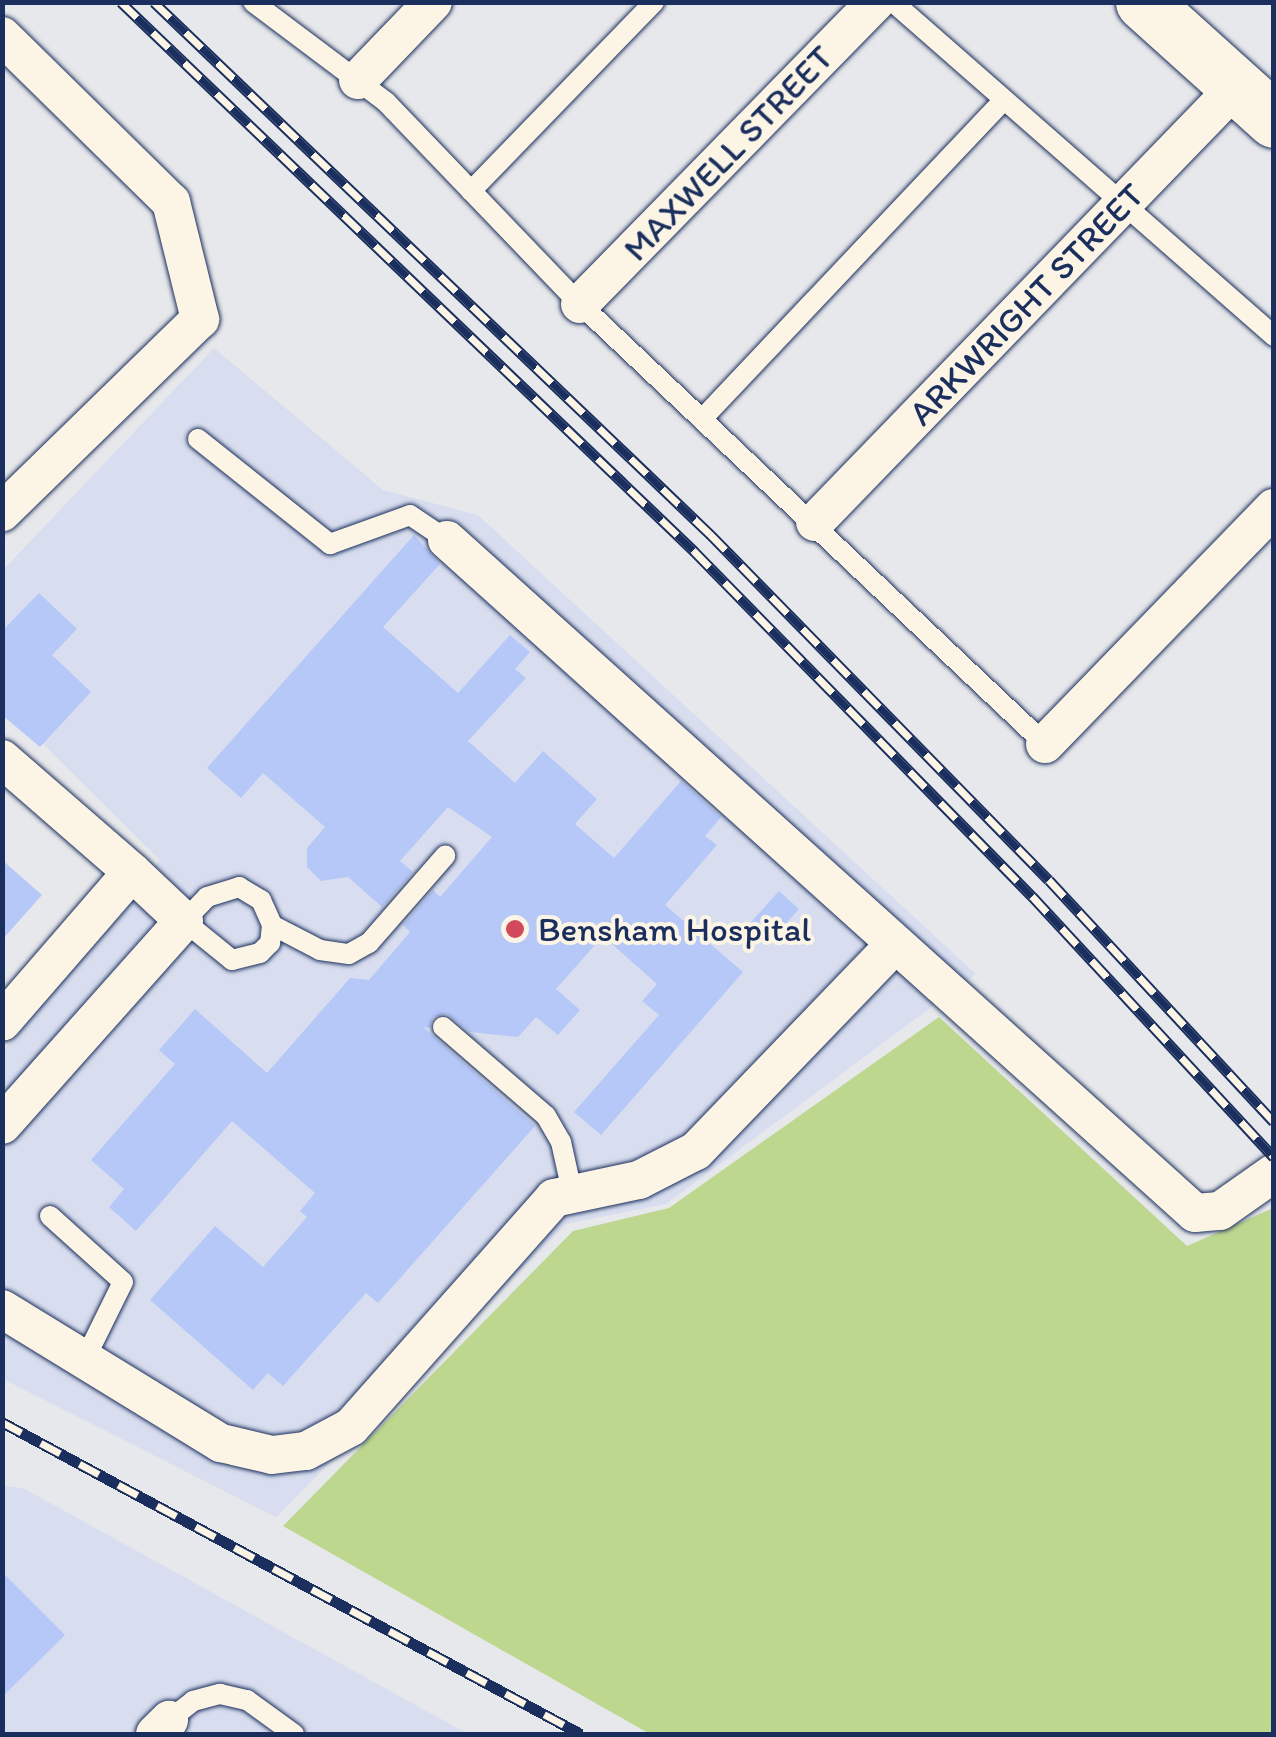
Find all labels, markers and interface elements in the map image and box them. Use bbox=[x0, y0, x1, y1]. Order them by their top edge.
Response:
street label: MAXWELL STREET bbox=[614, 36, 842, 270]
street label: ARKWRIGHT STREET bbox=[899, 174, 1153, 434]
place label: Bensham Hospital bbox=[538, 908, 811, 950]
marker: Bensham Hospital bbox=[502, 916, 528, 942]

